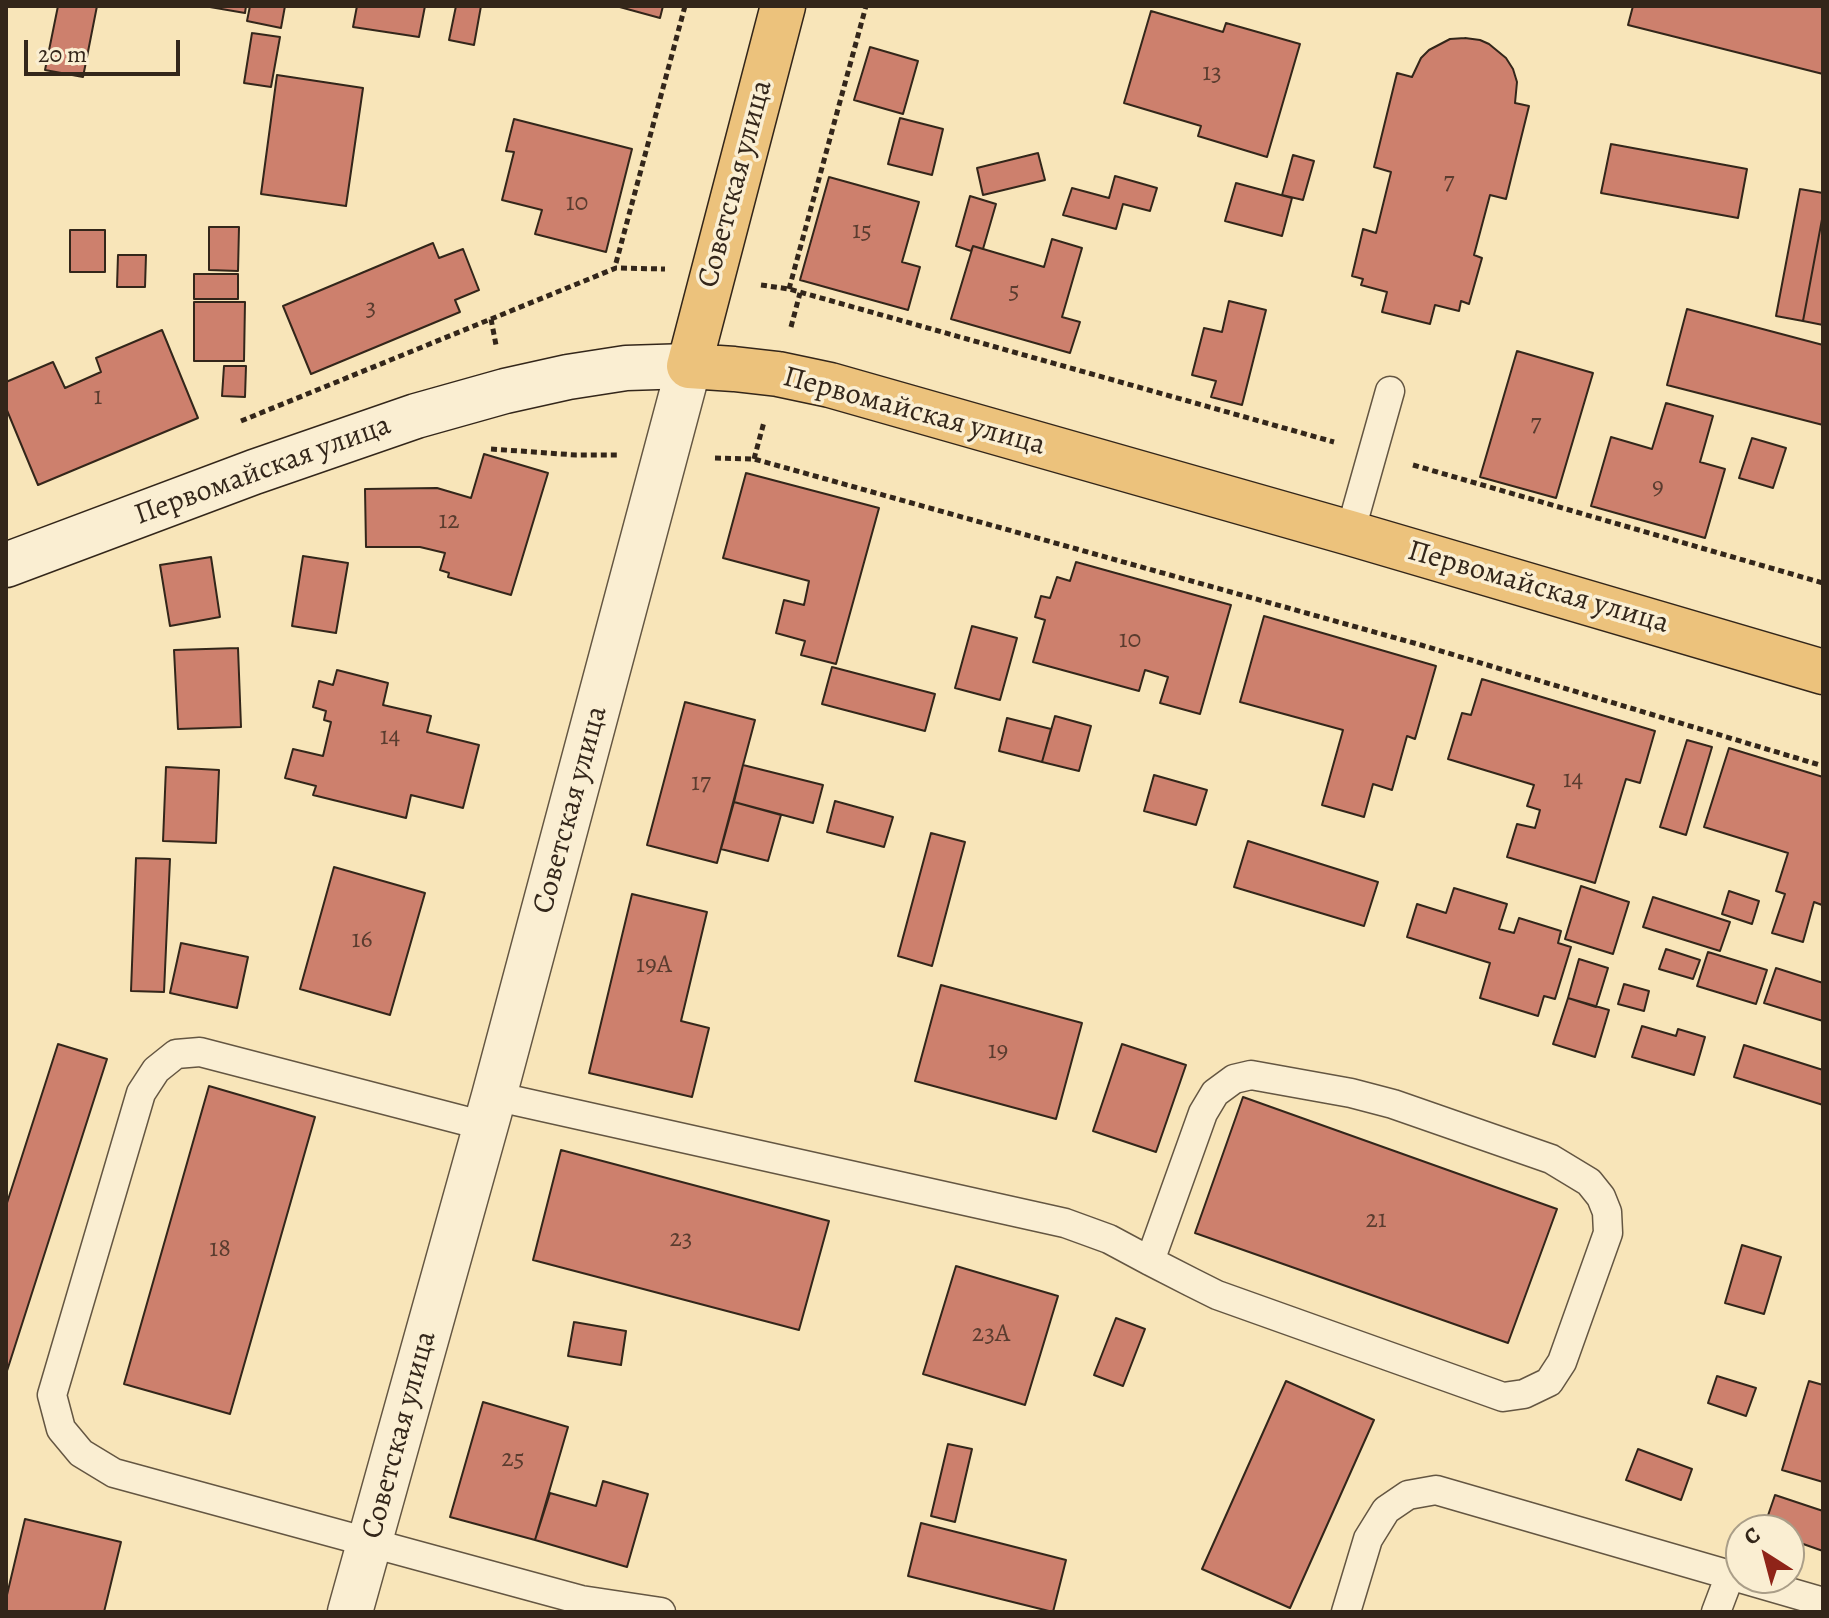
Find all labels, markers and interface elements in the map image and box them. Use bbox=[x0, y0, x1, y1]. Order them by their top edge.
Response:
scale bar bbox=[28, 24, 184, 74]
text: 20 m bbox=[38, 38, 87, 70]
house number: 13 bbox=[1202, 58, 1222, 90]
street label: Советская улица bbox=[691, 76, 781, 292]
house number: 7 bbox=[1444, 167, 1454, 199]
house number: 10 bbox=[566, 188, 588, 220]
house number: 15 bbox=[852, 216, 872, 248]
house number: 5 bbox=[1008, 276, 1020, 308]
house number: 3 bbox=[366, 293, 376, 325]
street label: Первомайская улица bbox=[779, 360, 1049, 464]
house number: 1 bbox=[94, 382, 102, 414]
street label: Первомайская улица bbox=[130, 408, 396, 534]
house number: 7 bbox=[1531, 409, 1541, 441]
house number: 9 bbox=[1652, 472, 1664, 504]
house number: 12 bbox=[438, 506, 460, 538]
street label: Первомайская улица bbox=[1403, 533, 1673, 643]
house number: 10 bbox=[1119, 625, 1141, 657]
street label: Советская улица bbox=[526, 702, 616, 918]
house number: 14 bbox=[380, 722, 400, 754]
house number: 14 bbox=[1563, 765, 1583, 797]
house number: 17 bbox=[691, 768, 711, 800]
house number: 16 bbox=[352, 925, 372, 957]
house number: 19А bbox=[636, 950, 672, 982]
house number: 19 bbox=[988, 1036, 1008, 1068]
house number: 21 bbox=[1365, 1205, 1387, 1237]
house number: 23 bbox=[669, 1224, 693, 1256]
house number: 18 bbox=[209, 1234, 231, 1266]
house number: 23А bbox=[972, 1319, 1010, 1351]
street label: Советская улица bbox=[355, 1327, 445, 1543]
house number: 25 bbox=[501, 1444, 525, 1476]
north arrow bbox=[1725, 1514, 1805, 1594]
text: С bbox=[1738, 1520, 1766, 1552]

